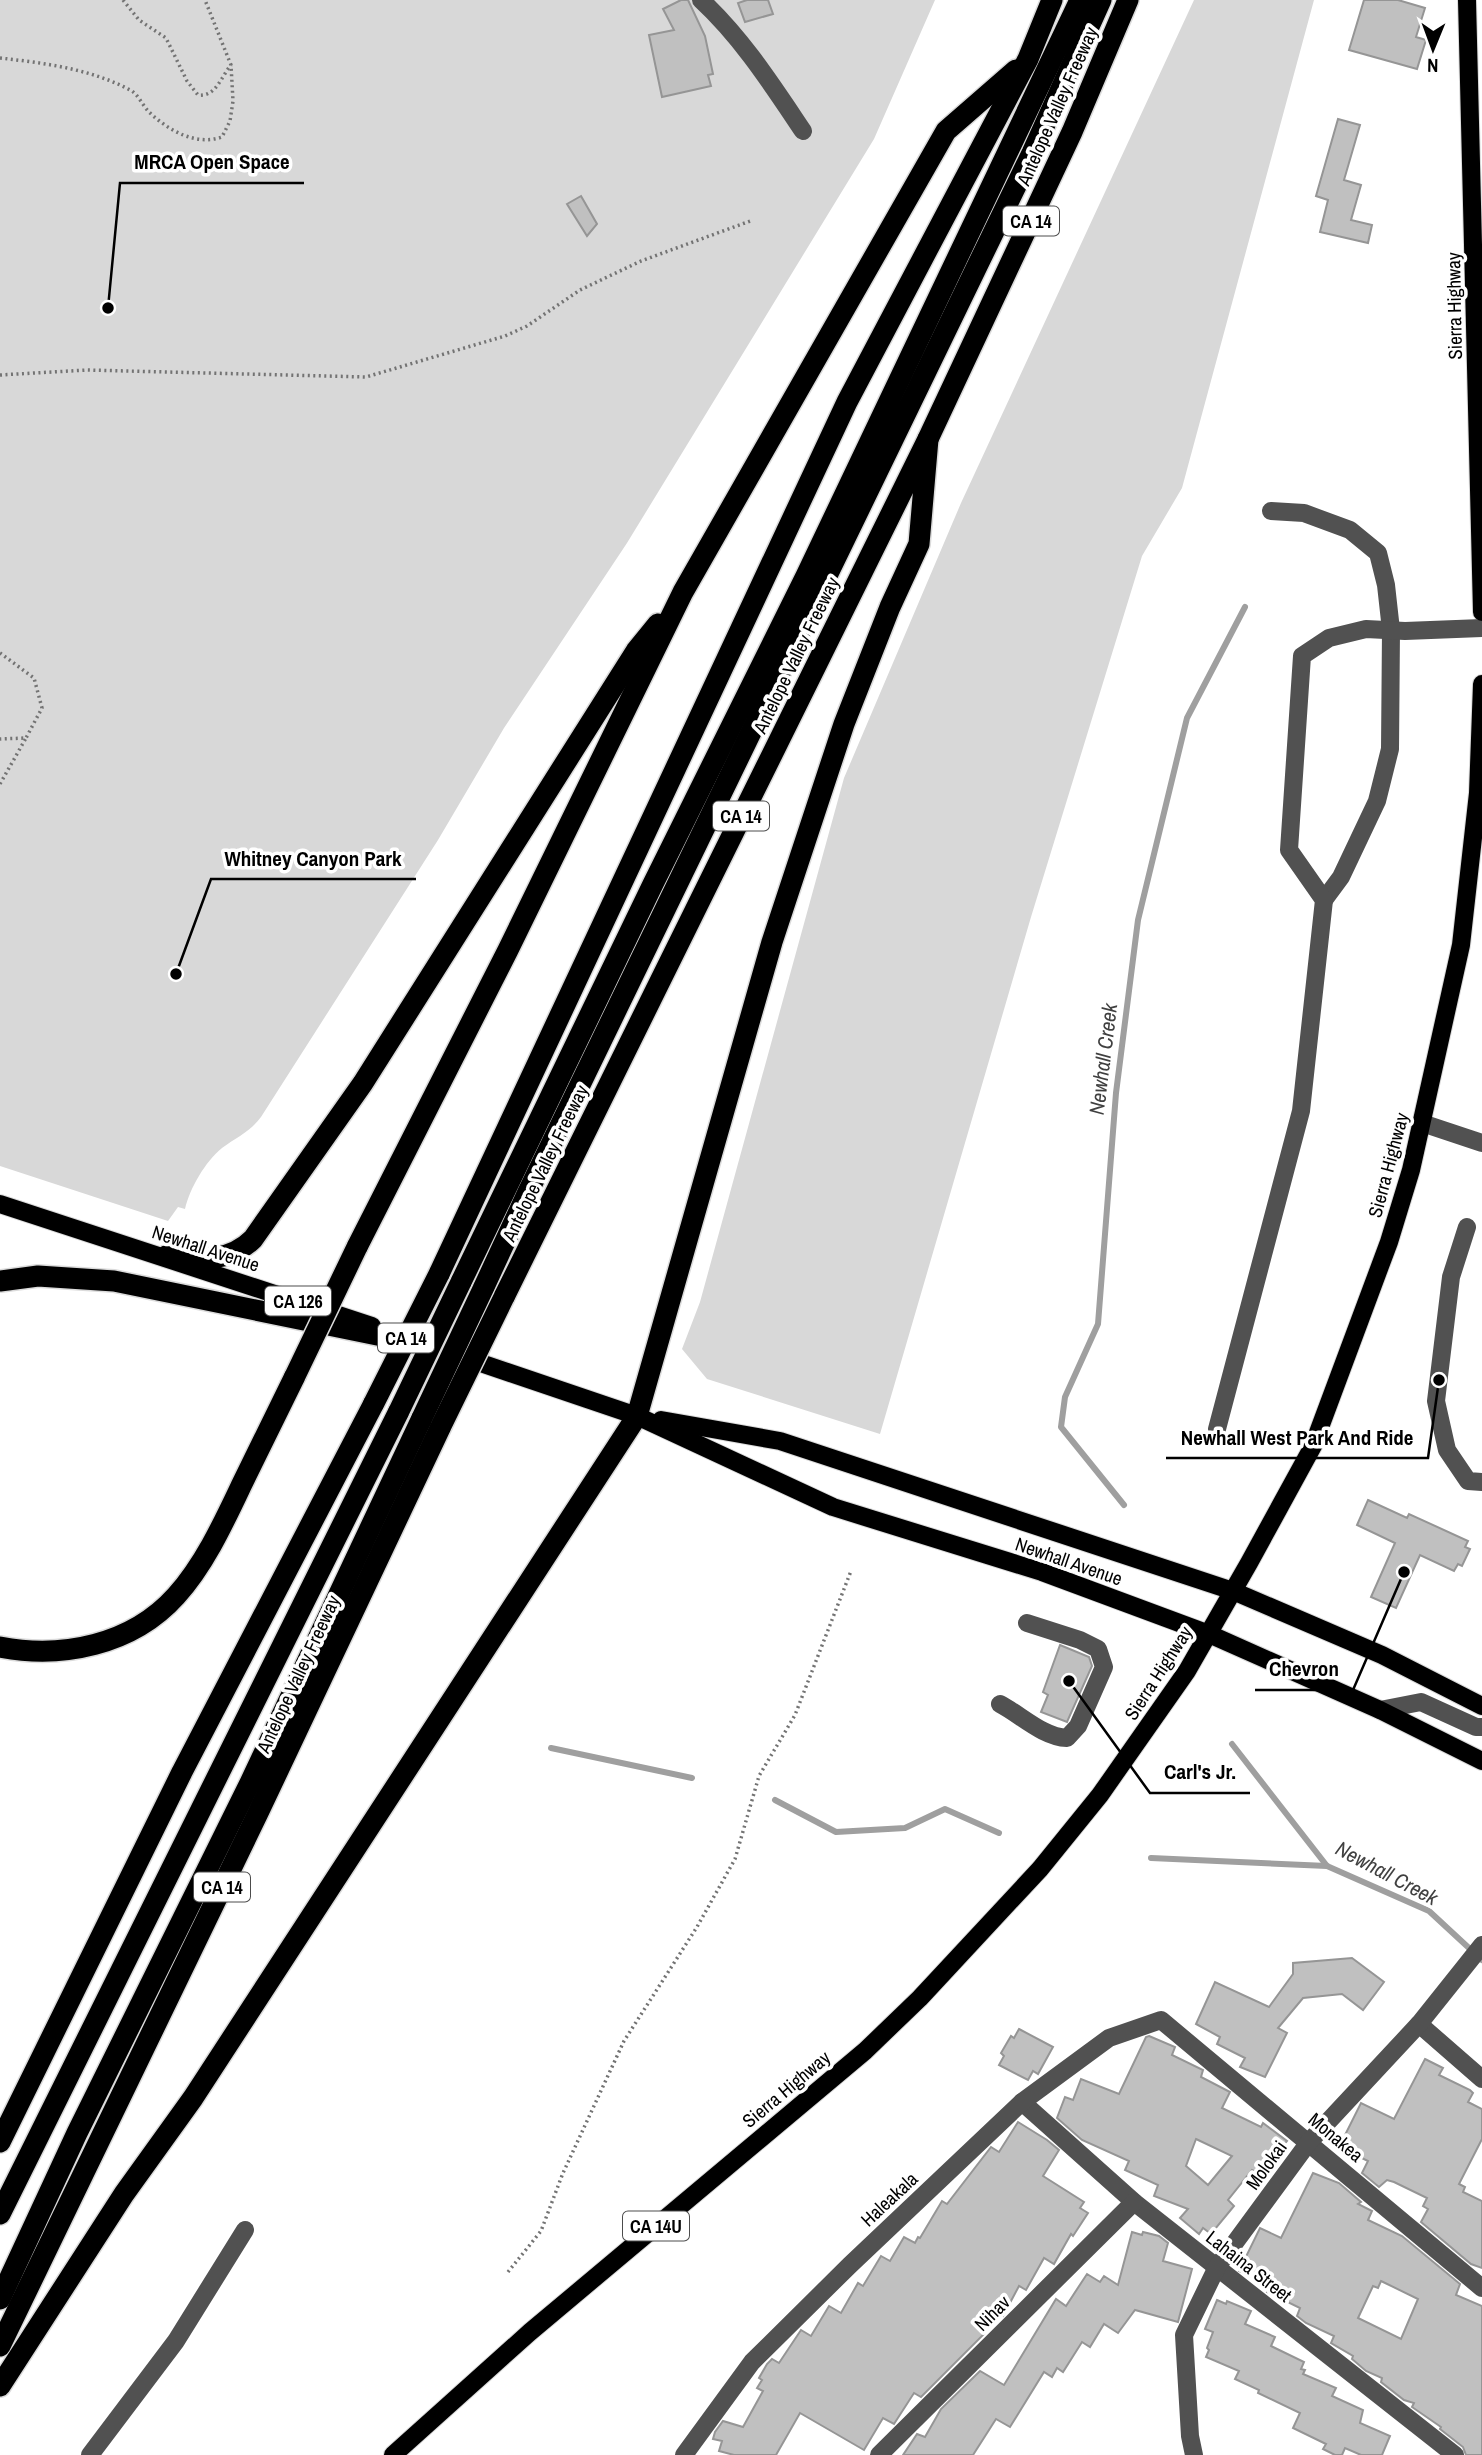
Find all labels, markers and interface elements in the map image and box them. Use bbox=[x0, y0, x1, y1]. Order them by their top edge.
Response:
north arrow bbox=[1398, 14, 1468, 84]
street label: Antelope Valley Freeway bbox=[1010, 22, 1104, 190]
text: N bbox=[1427, 53, 1439, 79]
callout: MRCA Open Space bbox=[120, 141, 304, 183]
text: MRCA Open Space bbox=[134, 147, 290, 176]
road number: CA 14 bbox=[1003, 206, 1059, 236]
street label: Sierra Highway bbox=[1440, 252, 1468, 360]
street label: Antelope Valley Freeway bbox=[746, 572, 845, 739]
road number: CA 14 bbox=[713, 802, 769, 830]
callout: Whitney Canyon Park bbox=[211, 837, 416, 879]
text: Whitney Canyon Park bbox=[224, 844, 402, 873]
water label: Newhall Creek bbox=[1082, 1000, 1124, 1116]
street label: Antelope Valley Freeway bbox=[495, 1080, 594, 1247]
street label: Sierra Highway bbox=[1362, 1110, 1415, 1220]
street label: Newhall Avenue bbox=[149, 1218, 263, 1278]
road number: CA 126 bbox=[265, 1286, 331, 1316]
road number: CA 14 bbox=[378, 1324, 434, 1352]
callout: Newhall West Park And Ride bbox=[1166, 1416, 1428, 1458]
text: Newhall West Park And Ride bbox=[1181, 1423, 1413, 1452]
street label: Newhall Avenue bbox=[1012, 1531, 1126, 1591]
street label: Antelope Valley Freeway bbox=[250, 1591, 346, 1758]
street label: Sierra Highway bbox=[1118, 1621, 1198, 1725]
callout: Chevron bbox=[1255, 1648, 1353, 1690]
text: Chevron bbox=[1269, 1654, 1339, 1683]
callout: Carl's Jr. bbox=[1150, 1751, 1250, 1793]
text: Carl's Jr. bbox=[1164, 1757, 1236, 1786]
water label: Newhall Creek bbox=[1331, 1834, 1444, 1913]
road number: CA 14 bbox=[194, 1872, 250, 1901]
street label: Sierra Highway bbox=[737, 2044, 836, 2133]
street label: Monakea bbox=[1303, 2106, 1369, 2168]
street label: Molokai bbox=[1239, 2135, 1293, 2195]
street label: Haleakala bbox=[855, 2166, 923, 2232]
road number: CA 14U bbox=[623, 2212, 689, 2240]
street label: Lahaina Street bbox=[1201, 2224, 1298, 2308]
street label: Nihav bbox=[968, 2289, 1016, 2337]

